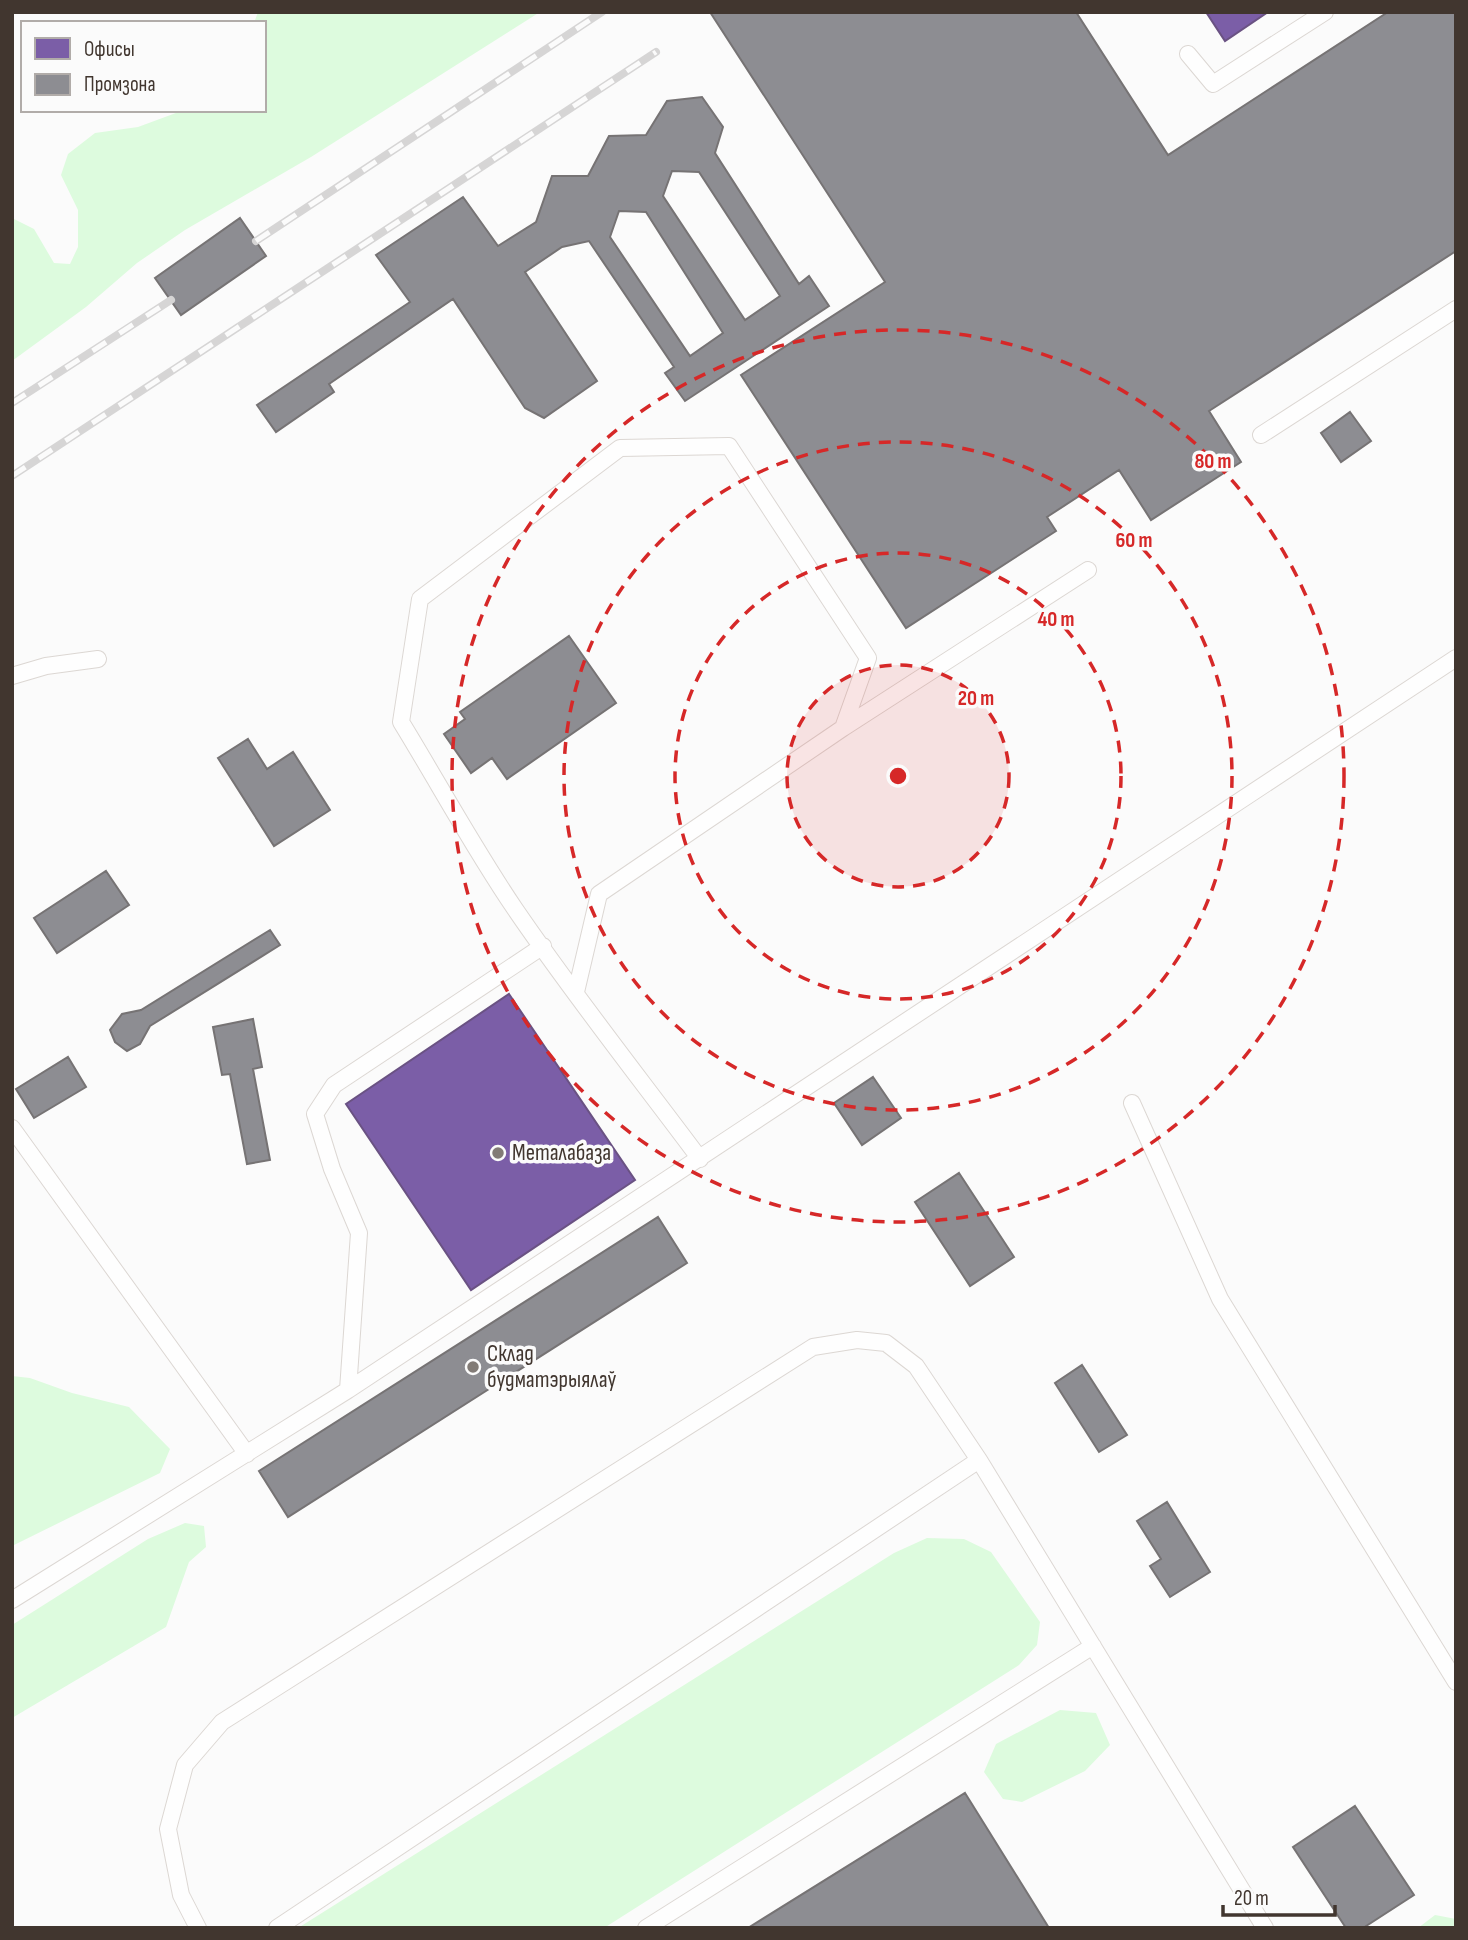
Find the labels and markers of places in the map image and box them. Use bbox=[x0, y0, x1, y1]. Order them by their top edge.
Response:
centre of rings bbox=[886, 764, 910, 788]
place label: Металабаза bbox=[512, 1139, 611, 1167]
marker: Металабаза bbox=[490, 1145, 506, 1161]
place label: Склад будматэрыялаў bbox=[487, 1340, 616, 1394]
marker: Склад будматэрыялаў bbox=[465, 1359, 481, 1375]

